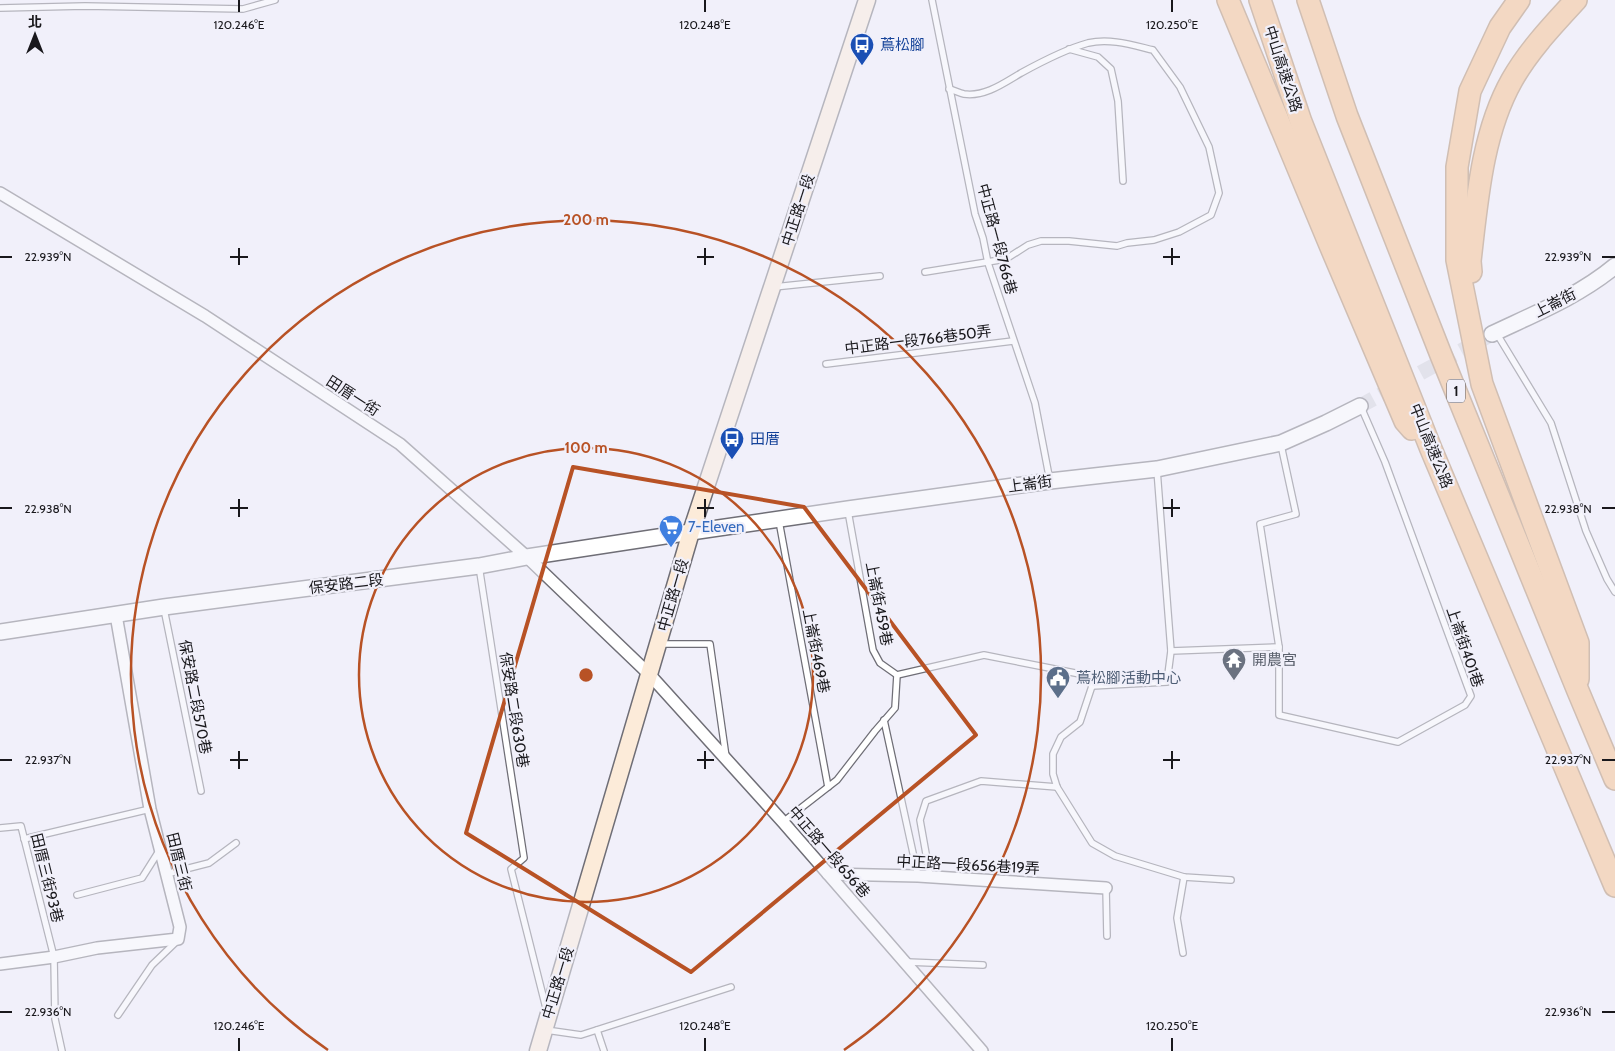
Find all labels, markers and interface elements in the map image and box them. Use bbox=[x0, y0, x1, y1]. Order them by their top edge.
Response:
north arrow bbox=[10, 10, 60, 60]
text: 北 bbox=[28, 13, 42, 31]
text: 120.246°E bbox=[214, 17, 265, 32]
text: 120.248°E bbox=[679, 17, 731, 32]
text: 120.250°E bbox=[1146, 17, 1198, 32]
street label: 中山高速公路 bbox=[1261, 23, 1305, 115]
bus stop icon: 蔦松腳 bbox=[849, 32, 875, 66]
place label: 蔦松腳 bbox=[880, 36, 925, 54]
street label: 中正路一段 bbox=[778, 172, 818, 248]
street label: 中正路一段766巷 bbox=[974, 181, 1020, 297]
text: 200 m bbox=[563, 211, 609, 229]
text: 22.939°N bbox=[24, 249, 72, 264]
text: 22.939°N bbox=[1544, 249, 1592, 264]
street label: 上崙街 bbox=[1531, 285, 1579, 321]
street label: 中正路一段766巷50弄 bbox=[844, 322, 992, 358]
street label: 田厝一街 bbox=[323, 372, 383, 420]
road number: 1 bbox=[1447, 380, 1465, 402]
street label: 中山高速公路 bbox=[1406, 401, 1456, 491]
bus stop icon: 田厝 bbox=[719, 426, 745, 460]
place label: 田厝 bbox=[750, 430, 780, 448]
text: 100 m bbox=[564, 439, 608, 457]
street label: 上崙街 bbox=[1006, 472, 1054, 496]
text: 22.938°N bbox=[24, 501, 72, 516]
text: 22.938°N bbox=[1544, 501, 1592, 516]
supermarket icon: 7-Eleven bbox=[658, 514, 684, 548]
place label: 7-Eleven bbox=[688, 518, 744, 536]
street label: 中正路一段 bbox=[654, 556, 692, 634]
street label: 上崙街459巷 bbox=[862, 560, 896, 648]
street label: 保安路二段 bbox=[308, 570, 384, 598]
street label: 上崙街401巷 bbox=[1443, 604, 1487, 690]
street label: 上崙街469巷 bbox=[799, 607, 833, 695]
street label: 保安路二段570巷 bbox=[175, 638, 215, 756]
temple icon: 開農宮 bbox=[1221, 647, 1247, 681]
street label: 保安路二段630巷 bbox=[496, 651, 532, 769]
place label: 開農宮 bbox=[1252, 651, 1297, 669]
public building icon: 蔦松腳活動中心 bbox=[1045, 665, 1071, 699]
centre of rings bbox=[577, 666, 595, 684]
place label: 蔦松腳活動中心 bbox=[1076, 669, 1181, 687]
text: 22.937°N bbox=[25, 752, 71, 767]
text: 22.937°N bbox=[1545, 752, 1591, 767]
street label: 中正路一段656巷 bbox=[784, 803, 874, 901]
street label: 田厝三街93巷 bbox=[27, 831, 67, 925]
street label: 田厝三街 bbox=[163, 831, 195, 893]
street label: 中正路一段656巷19弄 bbox=[896, 852, 1040, 878]
street label: 中正路一段 bbox=[538, 944, 578, 1022]
text: 22.936°N bbox=[24, 1004, 72, 1019]
text: 22.936°N bbox=[1544, 1004, 1592, 1019]
text: 120.246°E bbox=[214, 1018, 265, 1033]
text: 120.248°E bbox=[679, 1018, 731, 1033]
text: 120.250°E bbox=[1146, 1018, 1198, 1033]

